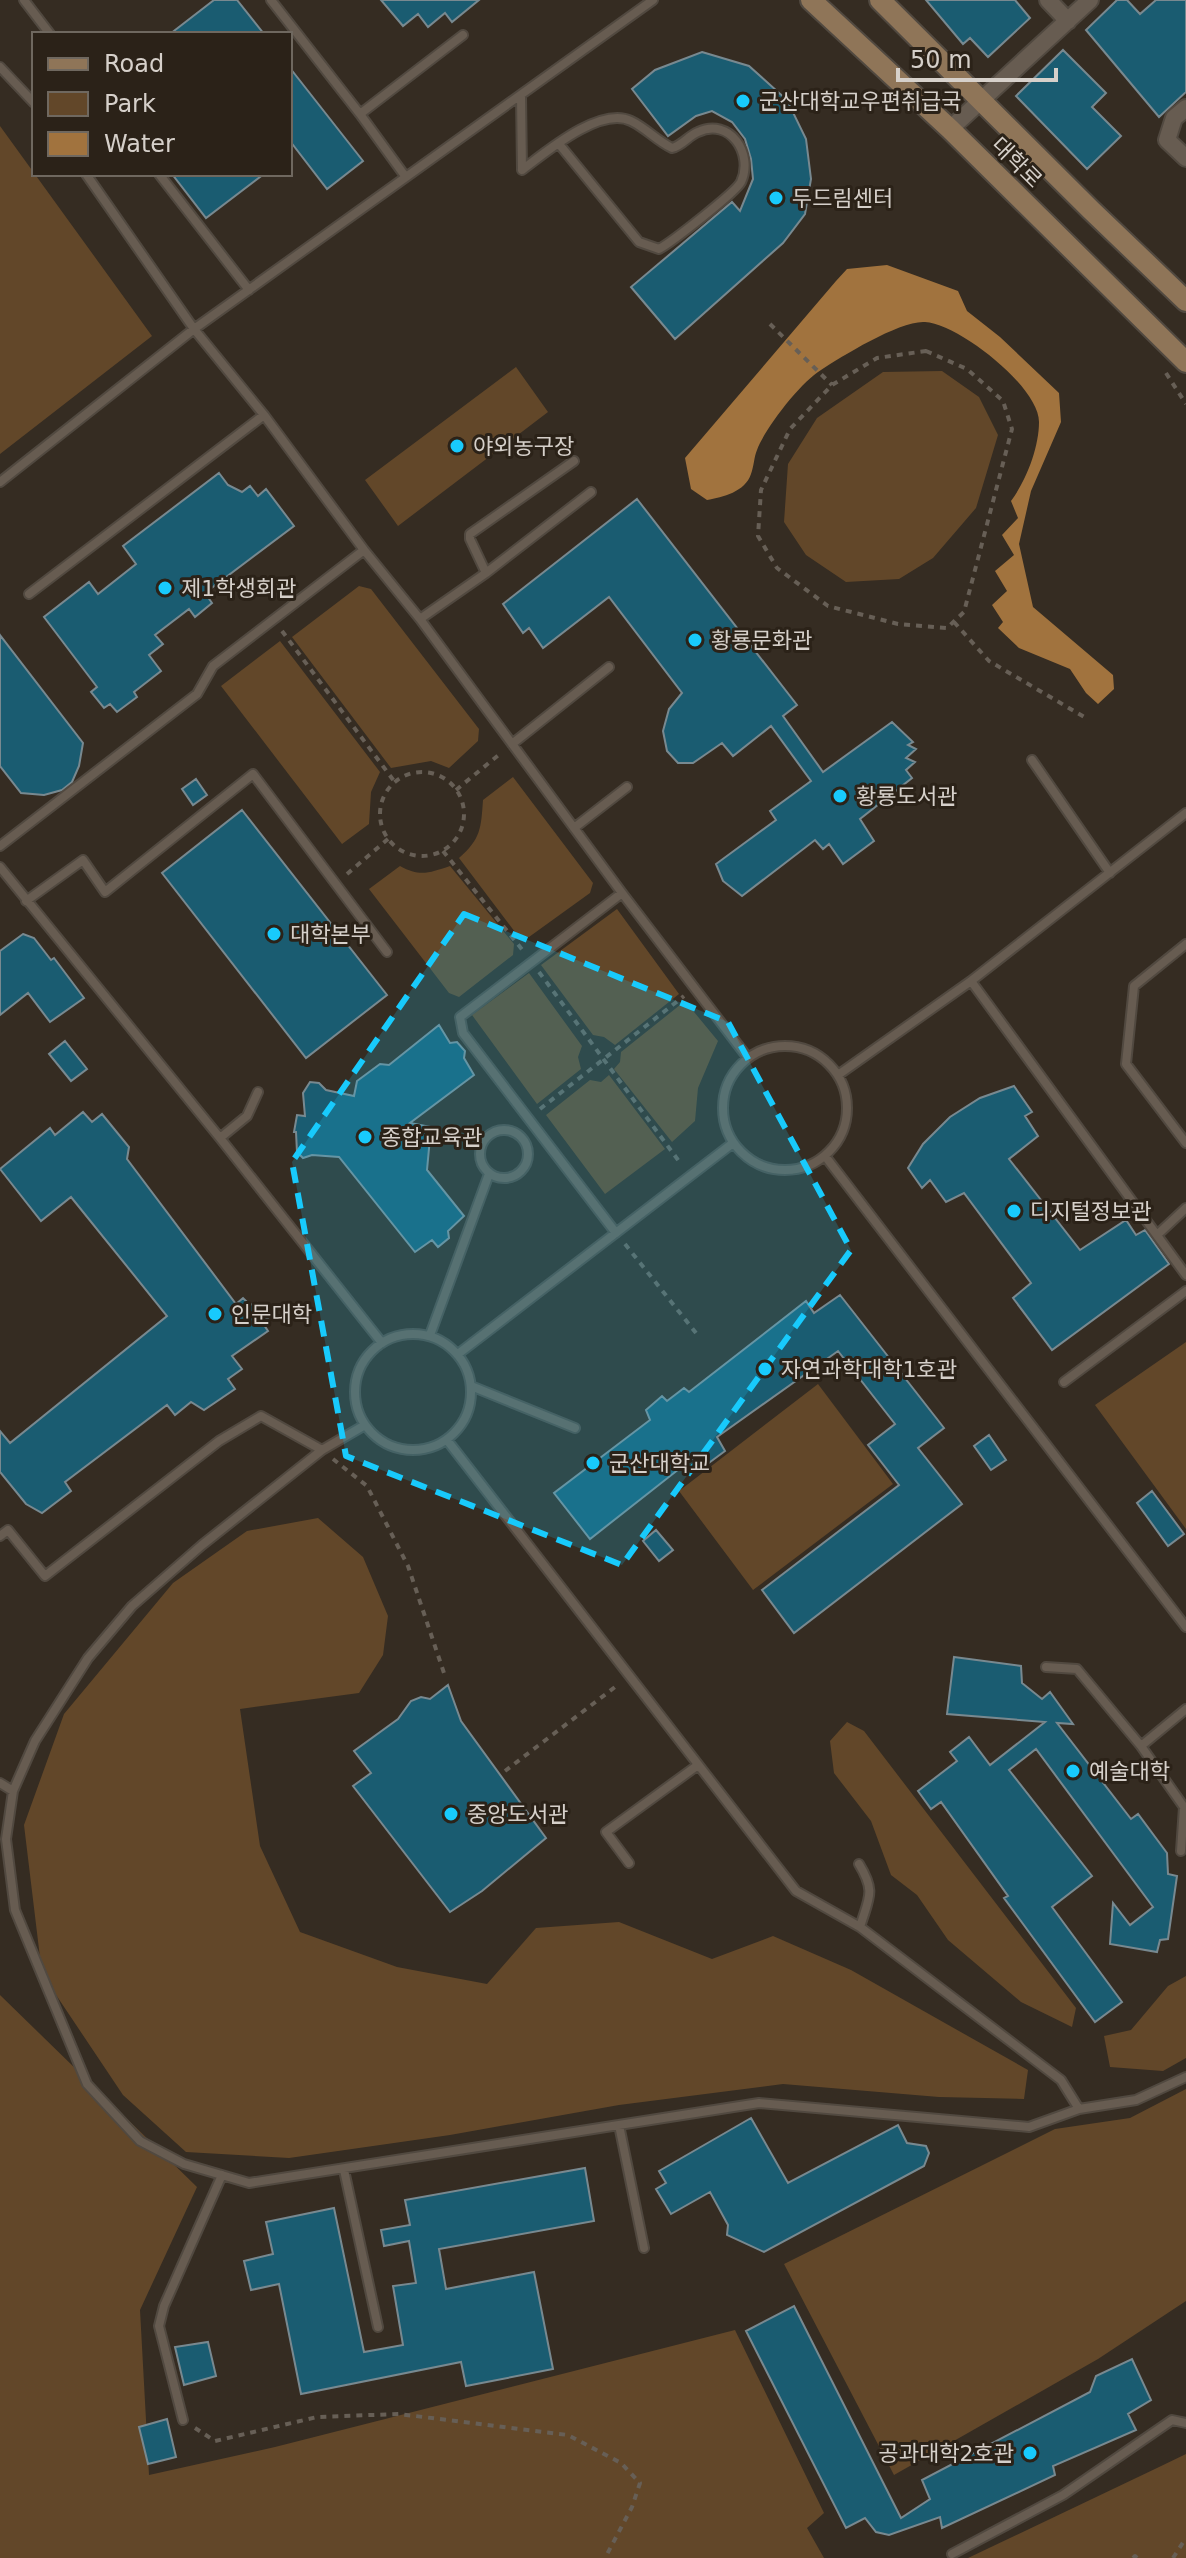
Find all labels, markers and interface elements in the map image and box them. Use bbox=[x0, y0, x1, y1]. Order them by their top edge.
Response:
legend bbox=[32, 32, 292, 176]
scale bar bbox=[898, 32, 1056, 82]
text: 50 m bbox=[910, 46, 972, 74]
text: Road bbox=[104, 50, 164, 78]
place label: 군산대학교우편취급국 bbox=[759, 89, 961, 114]
text: Park bbox=[104, 90, 156, 118]
marker: 군산대학교우편취급국 bbox=[734, 92, 752, 110]
text: Water bbox=[104, 130, 175, 158]
street label: 대학로 bbox=[986, 132, 1047, 193]
place label: 두드림센터 bbox=[792, 186, 893, 211]
marker: 두드림센터 bbox=[767, 189, 785, 207]
place label: 야외농구장 bbox=[473, 434, 574, 459]
marker: 야외농구장 bbox=[448, 437, 466, 455]
place label: 제1학생회관 bbox=[181, 576, 296, 601]
marker: 제1학생회관 bbox=[156, 579, 174, 597]
place label: 황룡문화관 bbox=[711, 628, 812, 653]
marker: 황룡문화관 bbox=[686, 631, 704, 649]
place label: 황룡도서관 bbox=[856, 784, 957, 809]
marker: 황룡도서관 bbox=[831, 787, 849, 805]
place label: 대학본부 bbox=[290, 922, 371, 947]
marker: 대학본부 bbox=[265, 925, 283, 943]
place label: 종합교육관 bbox=[381, 1125, 482, 1150]
marker: 종합교육관 bbox=[356, 1128, 374, 1146]
place label: 디지털정보관 bbox=[1030, 1199, 1151, 1224]
marker: 디지털정보관 bbox=[1005, 1202, 1023, 1220]
place label: 인문대학 bbox=[231, 1302, 312, 1327]
marker: 인문대학 bbox=[206, 1305, 224, 1323]
place label: 자연과학대학1호관 bbox=[781, 1357, 957, 1382]
marker: 자연과학대학1호관 bbox=[756, 1360, 774, 1378]
place label: 군산대학교 bbox=[609, 1451, 710, 1476]
marker: 군산대학교 bbox=[584, 1454, 602, 1472]
place label: 예술대학 bbox=[1089, 1759, 1170, 1784]
marker: 예술대학 bbox=[1064, 1762, 1082, 1780]
place label: 중앙도서관 bbox=[467, 1802, 568, 1827]
marker: 중앙도서관 bbox=[442, 1805, 460, 1823]
place label: 공과대학2호관 bbox=[879, 2441, 1014, 2466]
marker: 공과대학2호관 bbox=[1021, 2444, 1039, 2462]

